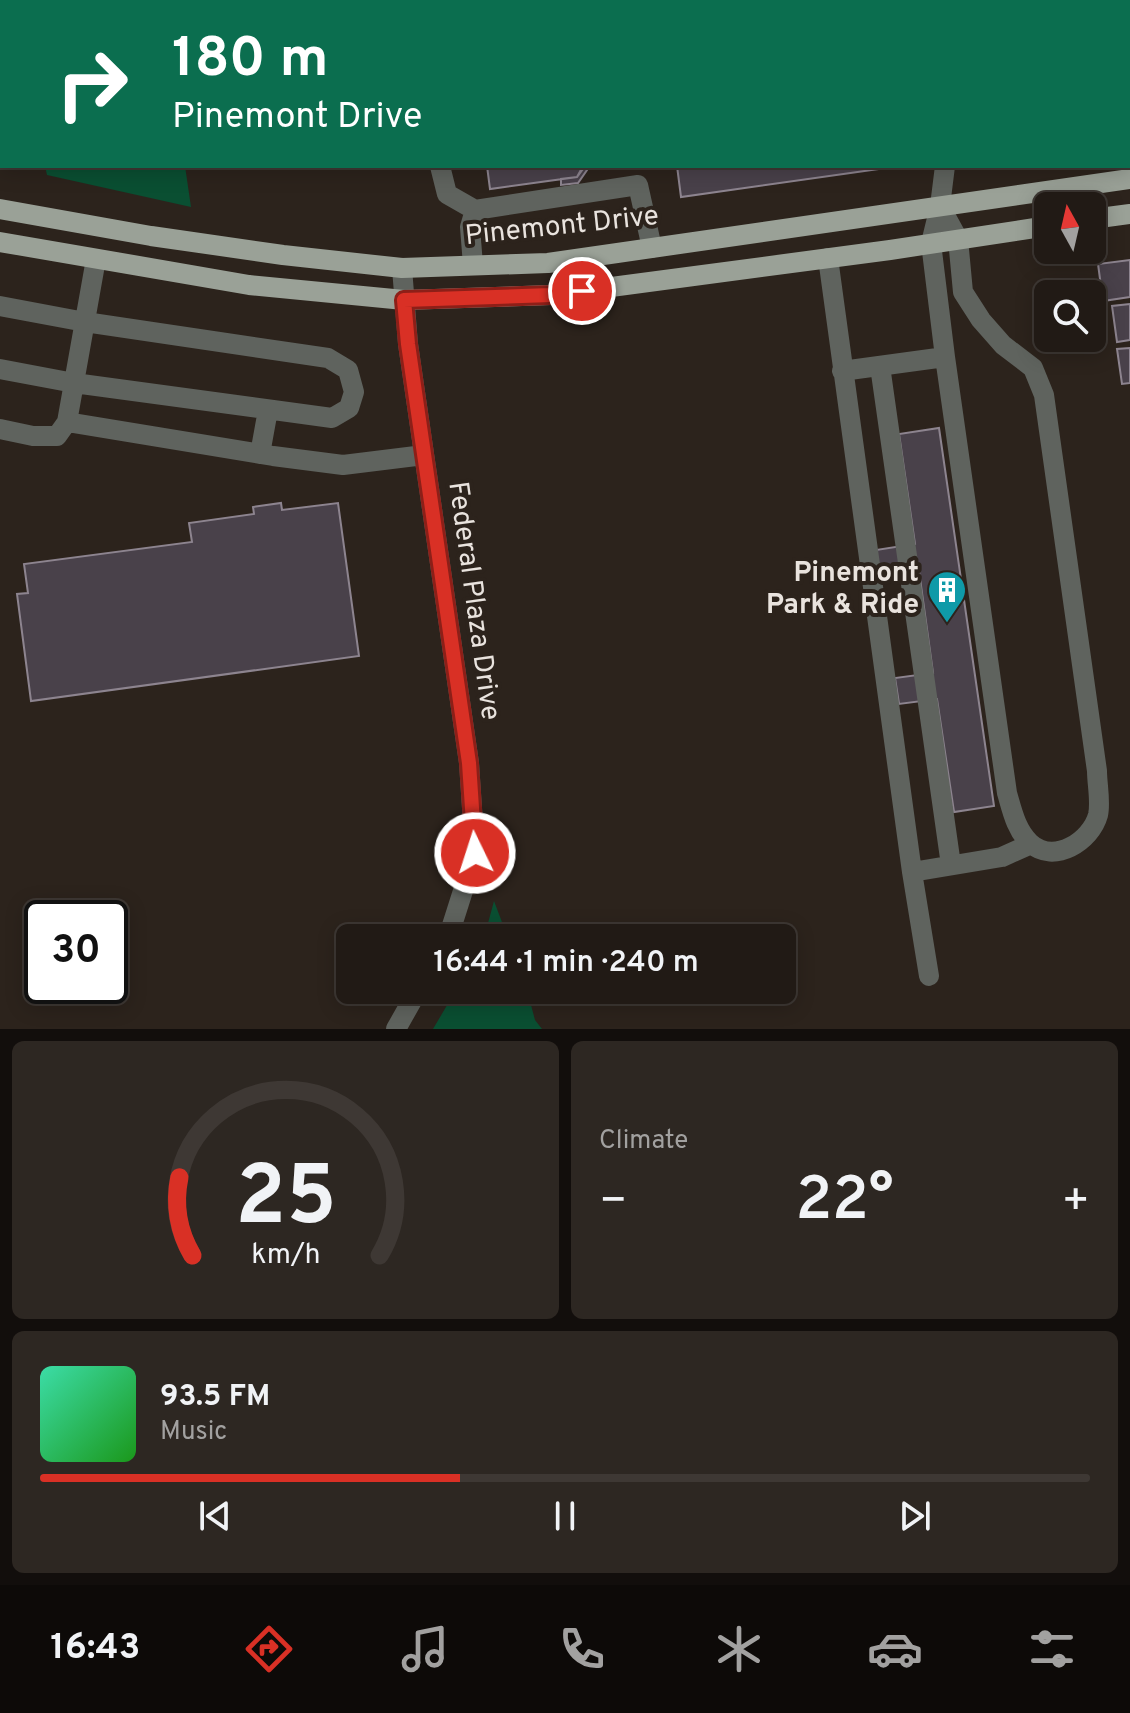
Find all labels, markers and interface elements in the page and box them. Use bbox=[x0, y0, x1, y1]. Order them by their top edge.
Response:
text: 180 m bbox=[172, 26, 329, 96]
icon: right bbox=[40, 32, 144, 136]
text: Pinemont Drive bbox=[172, 95, 422, 141]
north arrow bbox=[1034, 192, 1106, 264]
map controls bbox=[1034, 192, 1106, 352]
street label: Pinemont Drive bbox=[463, 199, 661, 255]
pin bbox=[548, 257, 616, 325]
icon: arrive bbox=[560, 269, 604, 313]
button: search bbox=[1034, 280, 1106, 352]
street label: Federal Plaza Drive bbox=[438, 479, 508, 723]
place label: Pinemont Park & Ride bbox=[766, 556, 919, 624]
building icon: Pinemont Park & Ride bbox=[926, 569, 968, 624]
position arrow bbox=[433, 811, 517, 895]
speed limit sign: 30 bbox=[24, 900, 128, 1004]
text: 16:44 · 1 min · 240 m bbox=[433, 945, 699, 982]
text: Climate bbox=[599, 1125, 688, 1158]
text: 25 bbox=[235, 1149, 336, 1254]
text: 22° bbox=[795, 1165, 894, 1241]
text: − bbox=[599, 1175, 627, 1231]
text: + bbox=[1062, 1175, 1090, 1231]
text: km/h bbox=[251, 1238, 320, 1274]
text: 93.5 FM bbox=[160, 1379, 270, 1416]
text: Music bbox=[160, 1416, 227, 1449]
icon: previous bbox=[193, 1494, 237, 1538]
icon: pause bbox=[543, 1494, 587, 1538]
icon: next bbox=[893, 1494, 937, 1538]
icon: directions bbox=[241, 1621, 297, 1677]
icon: music bbox=[397, 1621, 453, 1677]
icon: phone bbox=[554, 1621, 610, 1677]
icon: climate bbox=[711, 1621, 767, 1677]
icon: car bbox=[867, 1621, 923, 1677]
icon: filters bbox=[1024, 1621, 1080, 1677]
text: 16:43 bbox=[50, 1626, 140, 1672]

